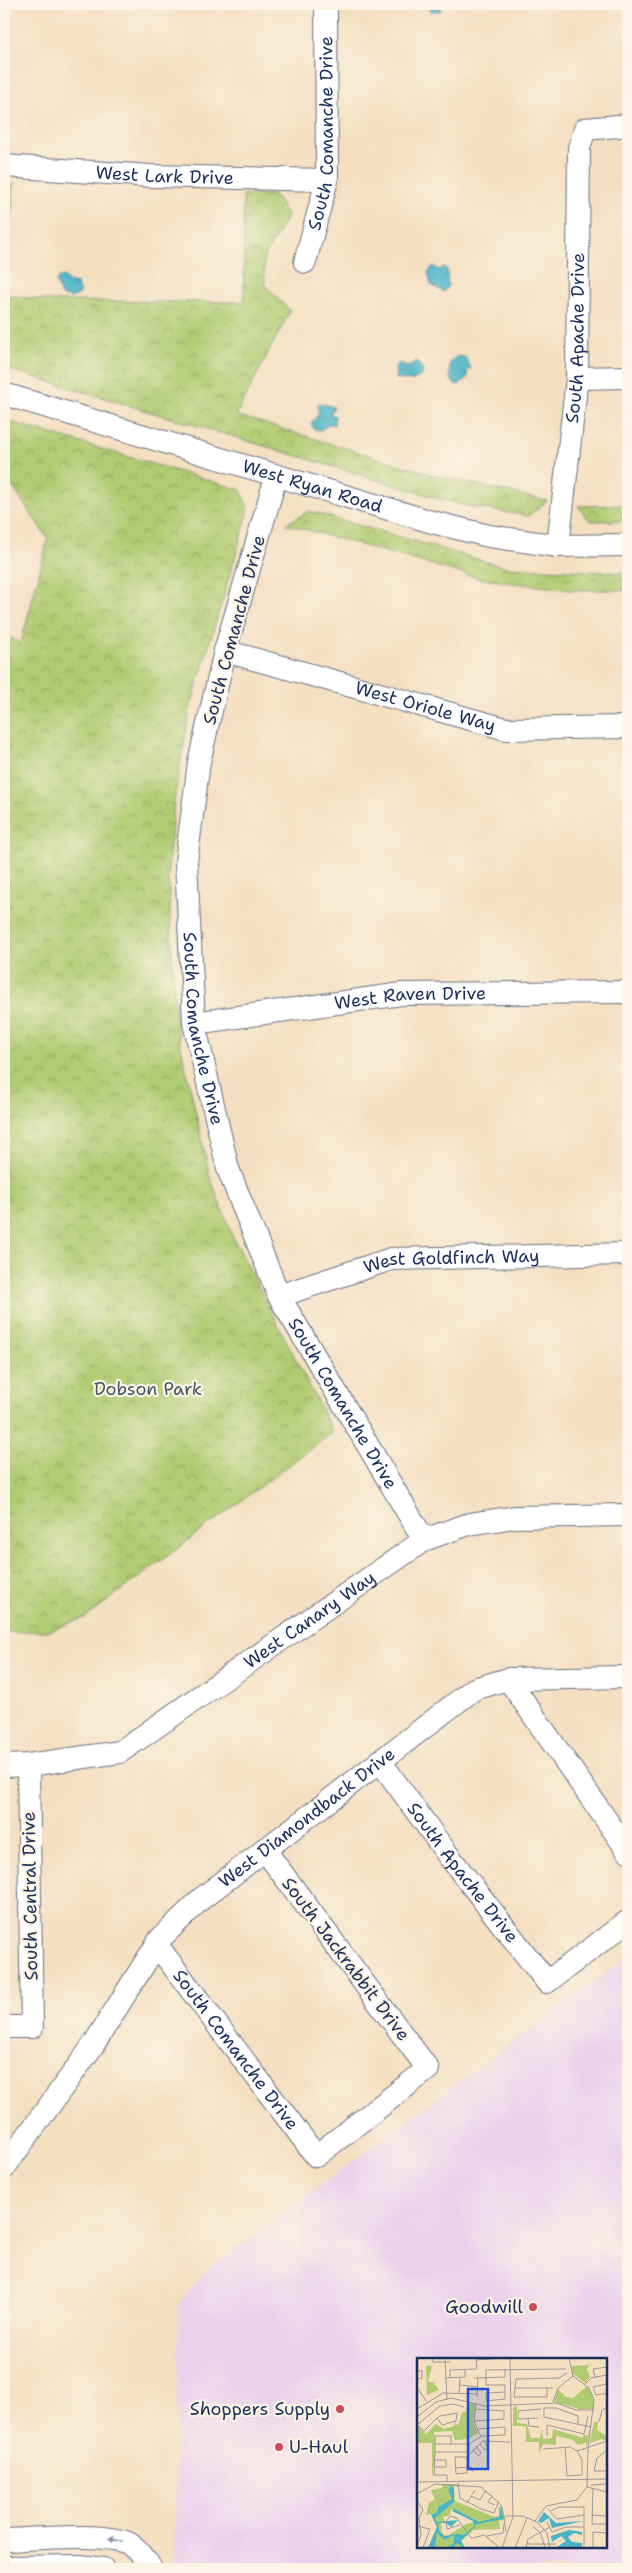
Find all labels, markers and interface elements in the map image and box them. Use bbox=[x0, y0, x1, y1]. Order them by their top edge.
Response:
street label: South Comanche Drive bbox=[302, 36, 339, 233]
street label: West Lark Drive bbox=[95, 160, 234, 190]
street label: South Apache Drive bbox=[560, 253, 590, 424]
street label: West Ryan Road bbox=[240, 454, 385, 519]
street label: South Comanche Drive bbox=[197, 533, 271, 727]
street label: West Oriole Way bbox=[352, 676, 499, 738]
street label: South Comanche Drive bbox=[177, 931, 229, 1127]
street label: West Raven Drive bbox=[333, 981, 486, 1015]
street label: West Goldfinch Way bbox=[360, 1244, 540, 1279]
street label: South Comanche Drive bbox=[283, 1313, 403, 1493]
park label: Dobson Park bbox=[94, 1377, 202, 1401]
street label: West Canary Way bbox=[239, 1566, 380, 1674]
street label: West Diamondback Drive bbox=[214, 1742, 400, 1893]
street label: South Apache Drive bbox=[402, 1797, 524, 1948]
street label: South Central Drive bbox=[17, 1811, 43, 1981]
street label: South Jackrabbit Drive bbox=[277, 1872, 415, 2046]
street label: South Comanche Drive bbox=[167, 1964, 304, 2135]
place label: Goodwill bbox=[445, 2295, 524, 2319]
marker: Goodwill bbox=[527, 2301, 539, 2313]
inset map bbox=[417, 2358, 607, 2548]
place label: Shoppers Supply bbox=[190, 2397, 330, 2421]
marker: Shoppers Supply bbox=[334, 2403, 346, 2415]
place label: U-Haul bbox=[289, 2435, 349, 2459]
marker: U-Haul bbox=[273, 2441, 285, 2453]
one-way arrow bbox=[108, 2536, 123, 2544]

